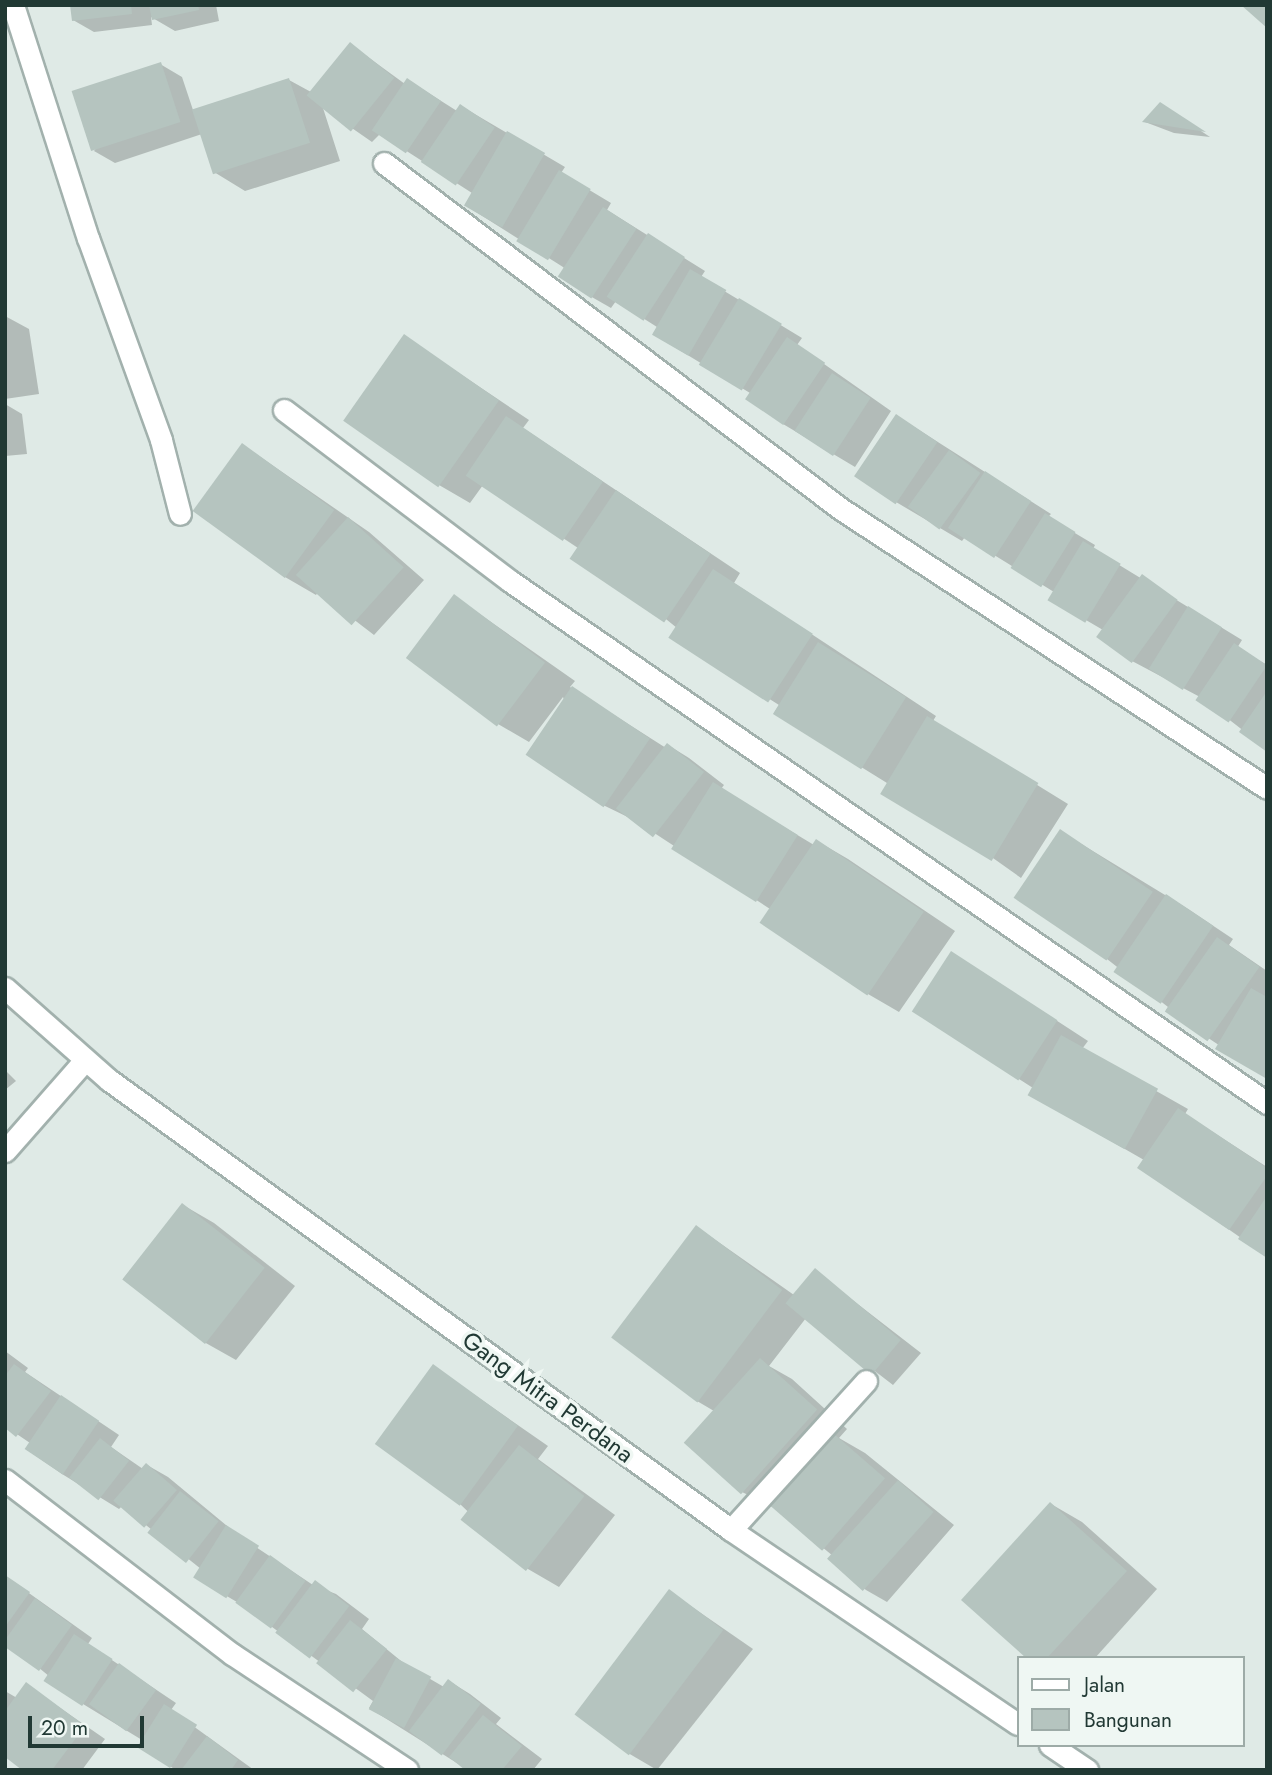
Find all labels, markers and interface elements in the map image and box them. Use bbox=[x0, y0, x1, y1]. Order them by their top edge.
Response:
street label: Gang Mitra Perdana bbox=[457, 1325, 639, 1469]
legend bbox=[1016, 1656, 1244, 1747]
text: Jalan bbox=[1084, 1670, 1125, 1700]
scale bar bbox=[32, 1702, 147, 1746]
text: Bangunan bbox=[1084, 1705, 1172, 1735]
text: 20 m bbox=[41, 1713, 88, 1743]

